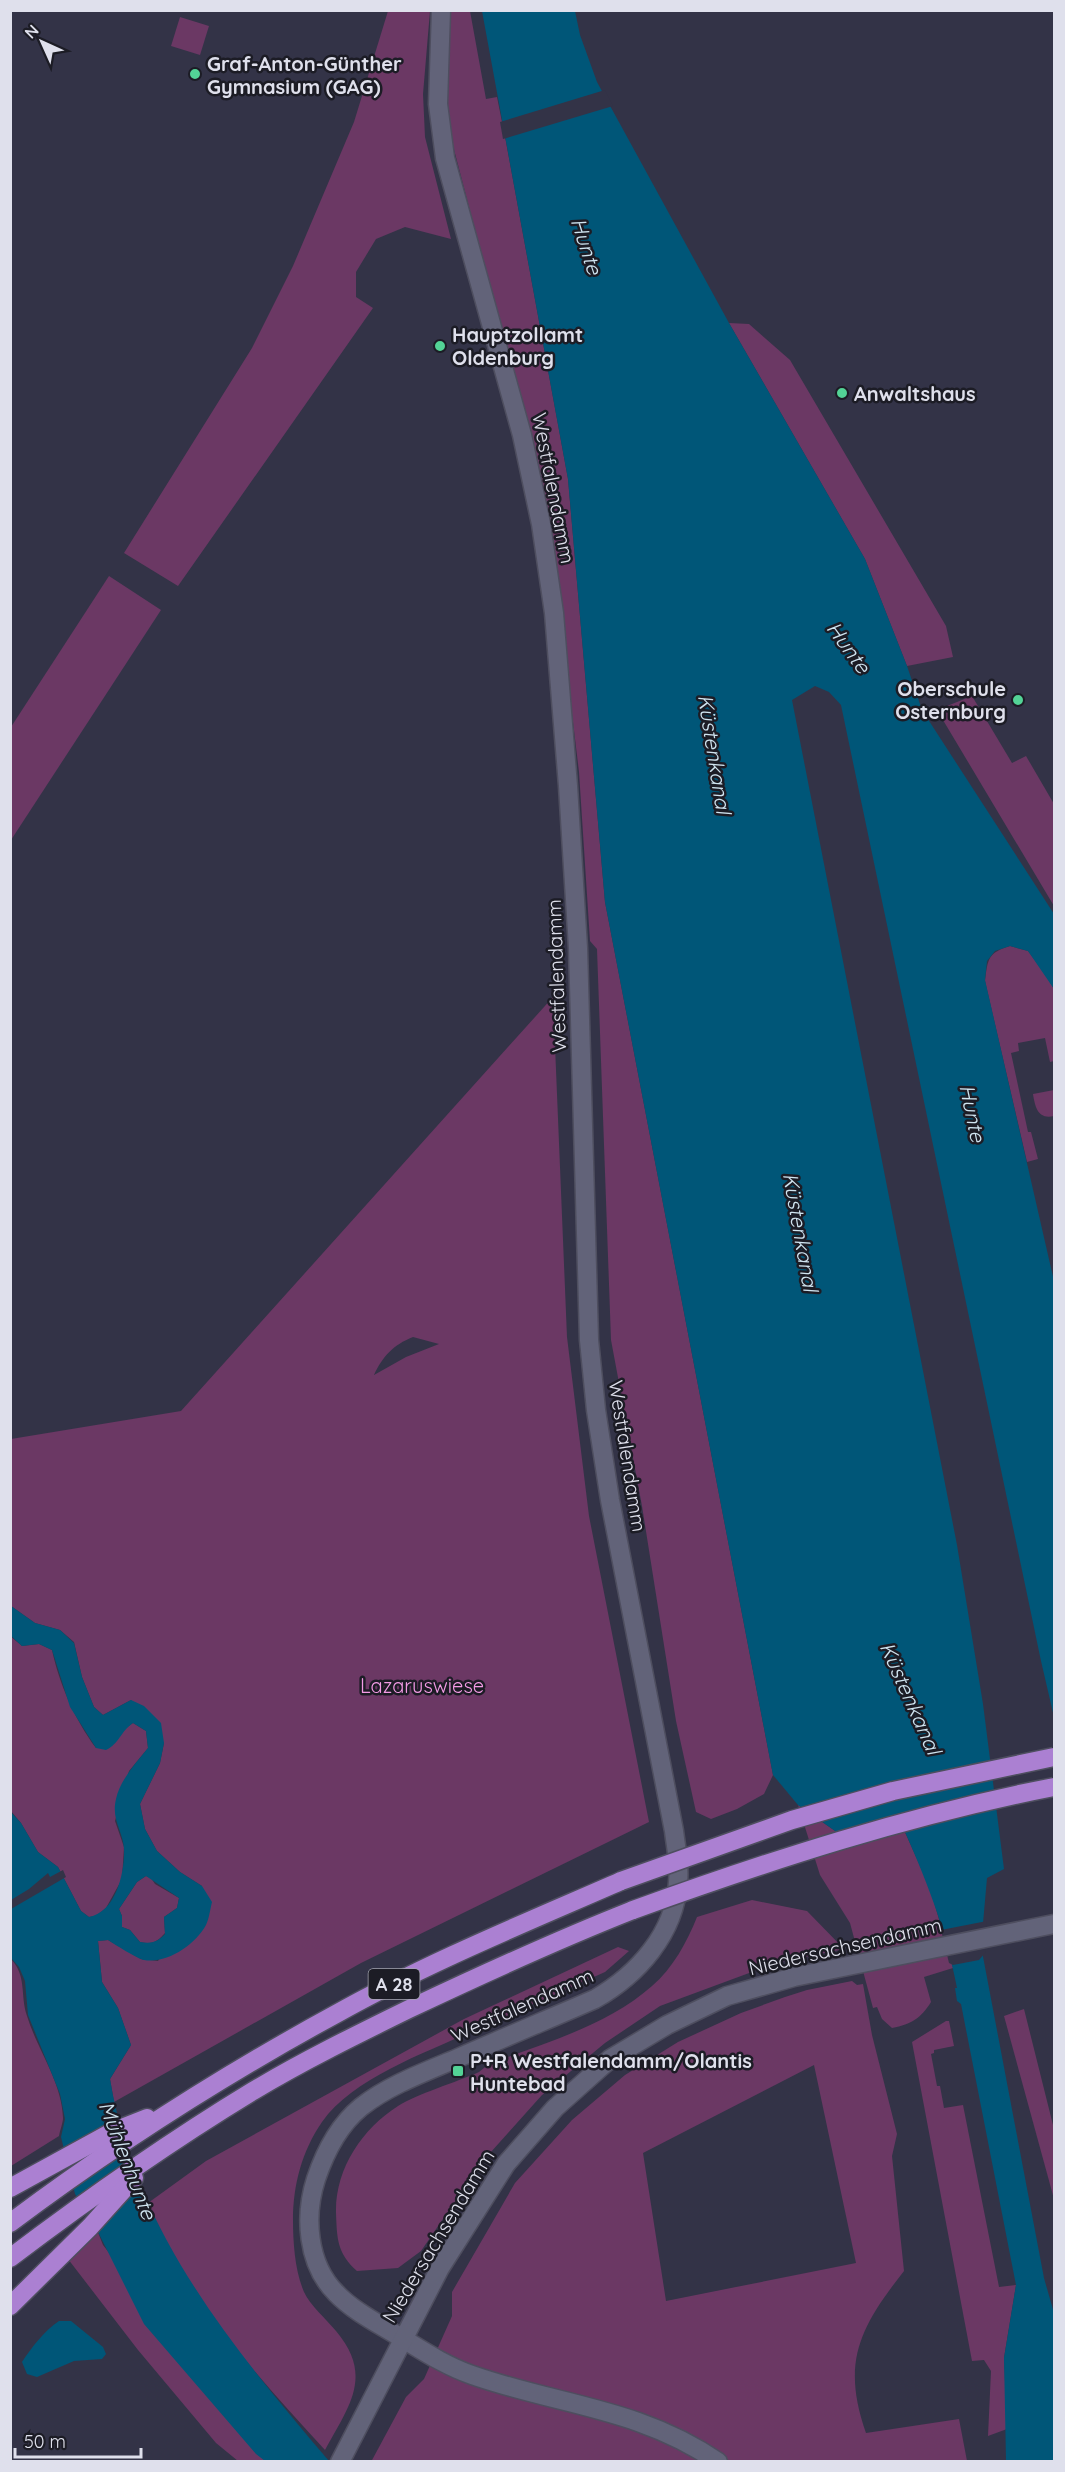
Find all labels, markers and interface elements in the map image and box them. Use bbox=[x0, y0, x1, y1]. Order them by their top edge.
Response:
north arrow bbox=[12, 12, 72, 72]
text: N bbox=[20, 20, 43, 43]
place label: Graf-Anton-Günther Gymnasium (GAG) bbox=[207, 51, 402, 99]
marker: Graf-Anton-Günther Gymnasium (GAG) bbox=[188, 67, 202, 81]
water label: Hunte bbox=[566, 214, 609, 279]
place label: Hauptzollamt Oldenburg bbox=[452, 322, 583, 370]
marker: Hauptzollamt Oldenburg bbox=[433, 339, 447, 353]
place label: Anwaltshaus bbox=[854, 381, 976, 406]
marker: Anwaltshaus bbox=[835, 386, 849, 400]
street label: Westfalendamm bbox=[527, 410, 581, 566]
water label: Hunte bbox=[821, 616, 877, 679]
place label: Oberschule Osternburg bbox=[895, 676, 1006, 724]
water label: Küstenkanal bbox=[693, 693, 738, 818]
marker: Oberschule Osternburg bbox=[1011, 693, 1025, 707]
street label: Westfalendamm bbox=[541, 899, 571, 1053]
water label: Hunte bbox=[954, 1082, 992, 1145]
water label: Küstenkanal bbox=[778, 1171, 825, 1296]
street label: Westfalendamm bbox=[604, 1378, 652, 1534]
water label: Küstenkanal bbox=[875, 1638, 948, 1760]
park label: Lazaruswiese bbox=[360, 1673, 484, 1698]
street label: Niedersachsendamm bbox=[746, 1912, 944, 1980]
street label: Westfalendamm bbox=[447, 1962, 597, 2048]
road number: A 28 bbox=[368, 1969, 420, 1999]
place label: P+R Westfalendamm/Olantis Huntebad bbox=[470, 2048, 752, 2096]
marker: P+R Westfalendamm/Olantis Huntebad bbox=[451, 2064, 465, 2078]
water label: Mühlenhunte bbox=[94, 2097, 163, 2224]
street label: Niedersachsendamm bbox=[376, 2145, 500, 2327]
scale bar bbox=[15, 2421, 141, 2459]
text: 50 m bbox=[24, 2430, 66, 2453]

